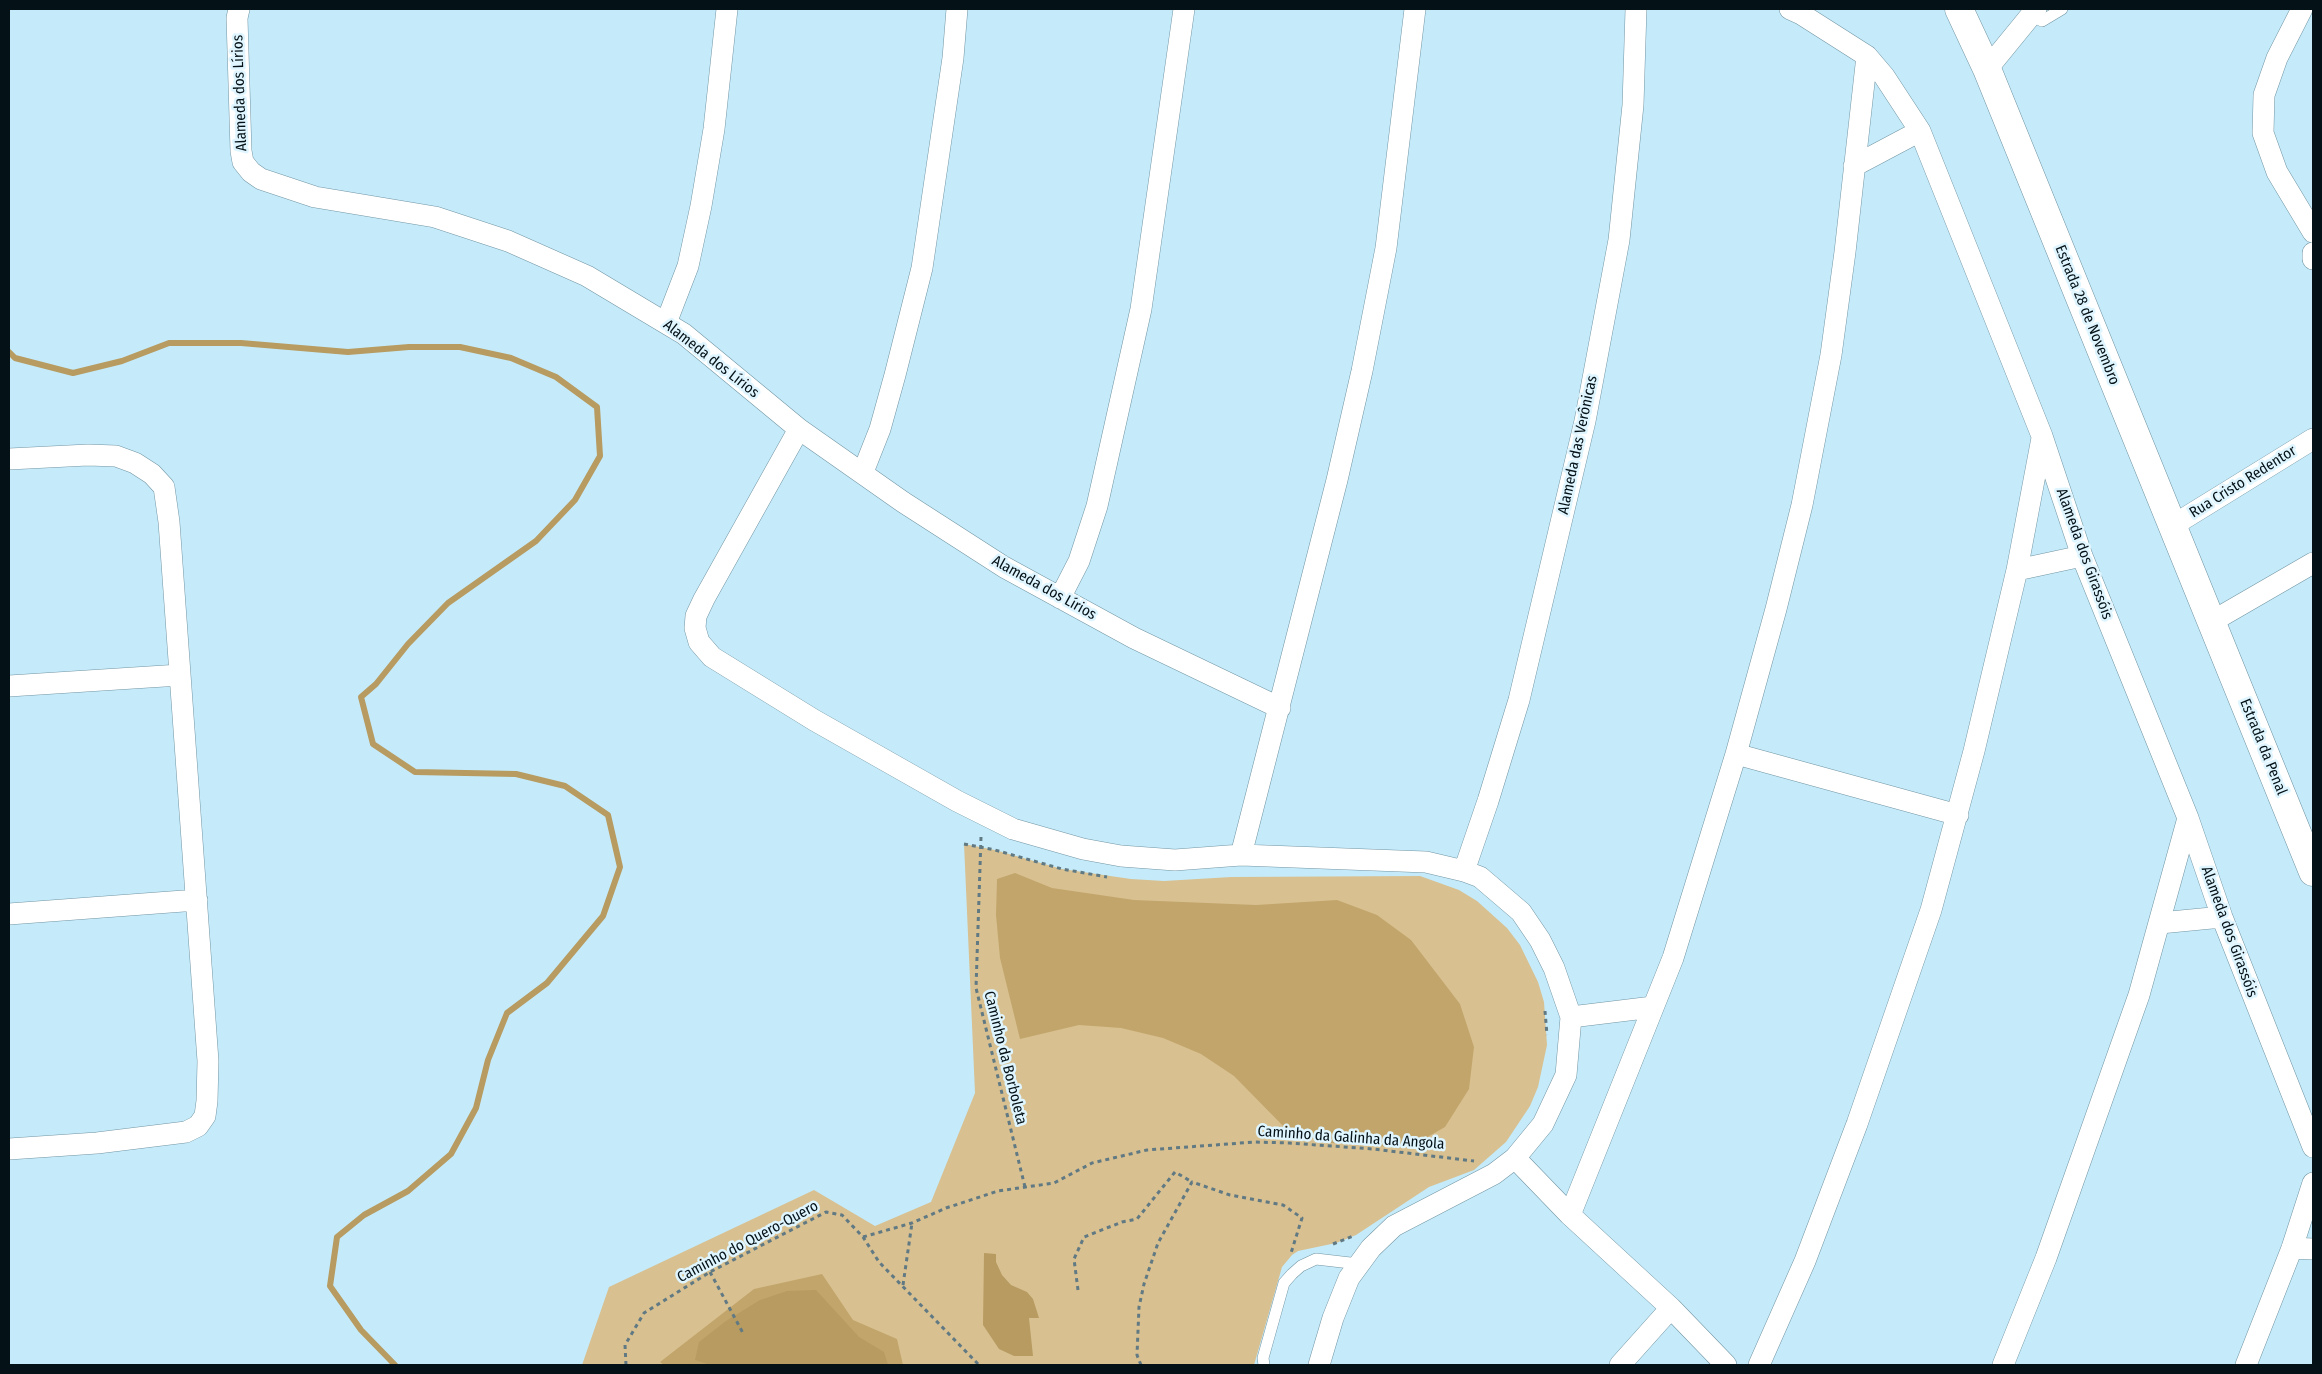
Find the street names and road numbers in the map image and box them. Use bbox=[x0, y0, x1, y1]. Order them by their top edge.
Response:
street label: Alameda dos Lírios bbox=[229, 35, 251, 151]
street label: Estrada 28 de Novembro bbox=[2051, 243, 2123, 387]
street label: Alameda dos Lírios bbox=[660, 316, 762, 402]
street label: Alameda das Verônicas bbox=[1555, 374, 1601, 516]
street label: Rua Cristo Redentor bbox=[2186, 442, 2300, 522]
street label: Alameda dos Girassóis bbox=[2052, 486, 2116, 622]
street label: Alameda dos Lírios bbox=[989, 552, 1099, 624]
street label: Estrada da Penal bbox=[2236, 696, 2290, 798]
street label: Alameda dos Girassóis bbox=[2197, 864, 2261, 1000]
street label: Caminho da Borboleta bbox=[980, 989, 1030, 1127]
street label: Caminho da Galinha da Angola bbox=[1257, 1122, 1445, 1154]
street label: Caminho do Quero-Quero bbox=[674, 1197, 822, 1287]

